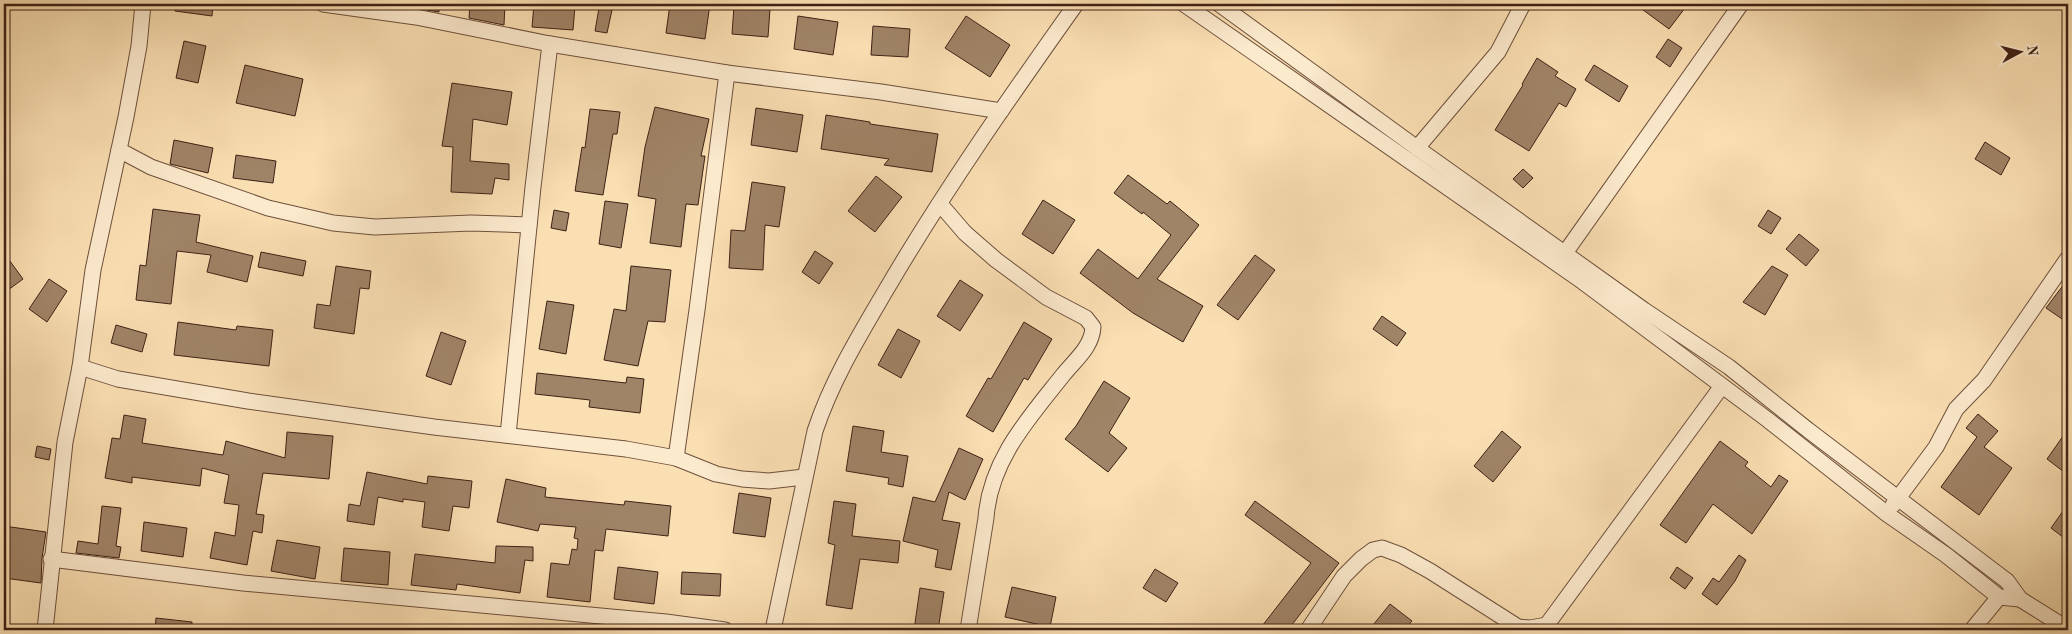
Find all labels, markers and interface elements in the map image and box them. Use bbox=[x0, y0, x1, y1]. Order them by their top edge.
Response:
north arrow bbox=[1994, 28, 2044, 78]
text: N bbox=[2024, 44, 2040, 57]

